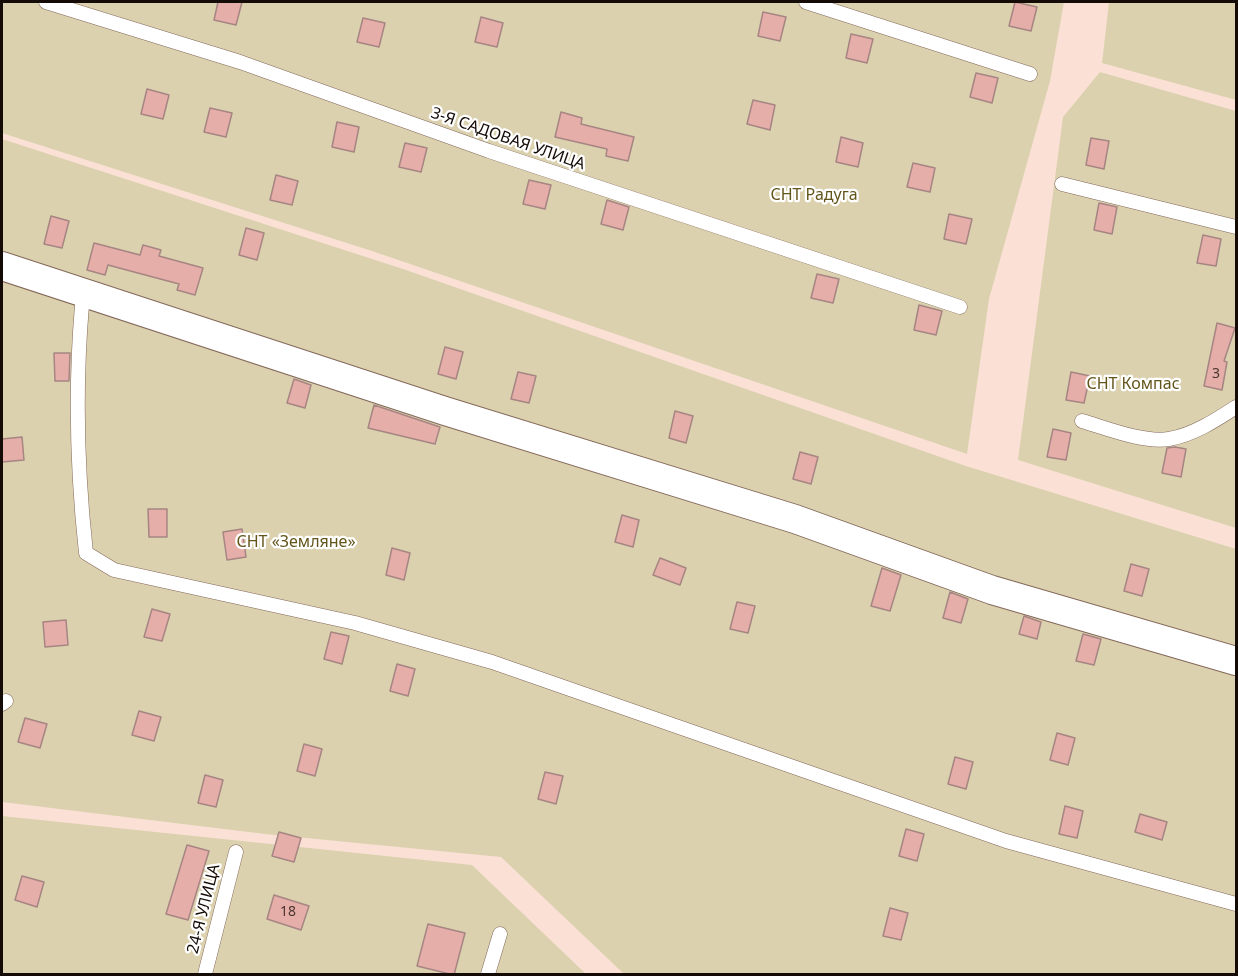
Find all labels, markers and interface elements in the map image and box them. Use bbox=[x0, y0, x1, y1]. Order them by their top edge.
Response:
street label: 3-Я САДОВАЯ УЛИЦА bbox=[428, 104, 588, 174]
park label: СНТ Радуга bbox=[770, 185, 858, 205]
house number: 3 bbox=[1212, 366, 1220, 382]
park label: СНТ Компас bbox=[1086, 374, 1180, 394]
park label: СНТ «Земляне» bbox=[236, 532, 356, 552]
street label: 24-Я УЛИЦА bbox=[184, 862, 224, 956]
house number: 18 bbox=[280, 904, 296, 920]

